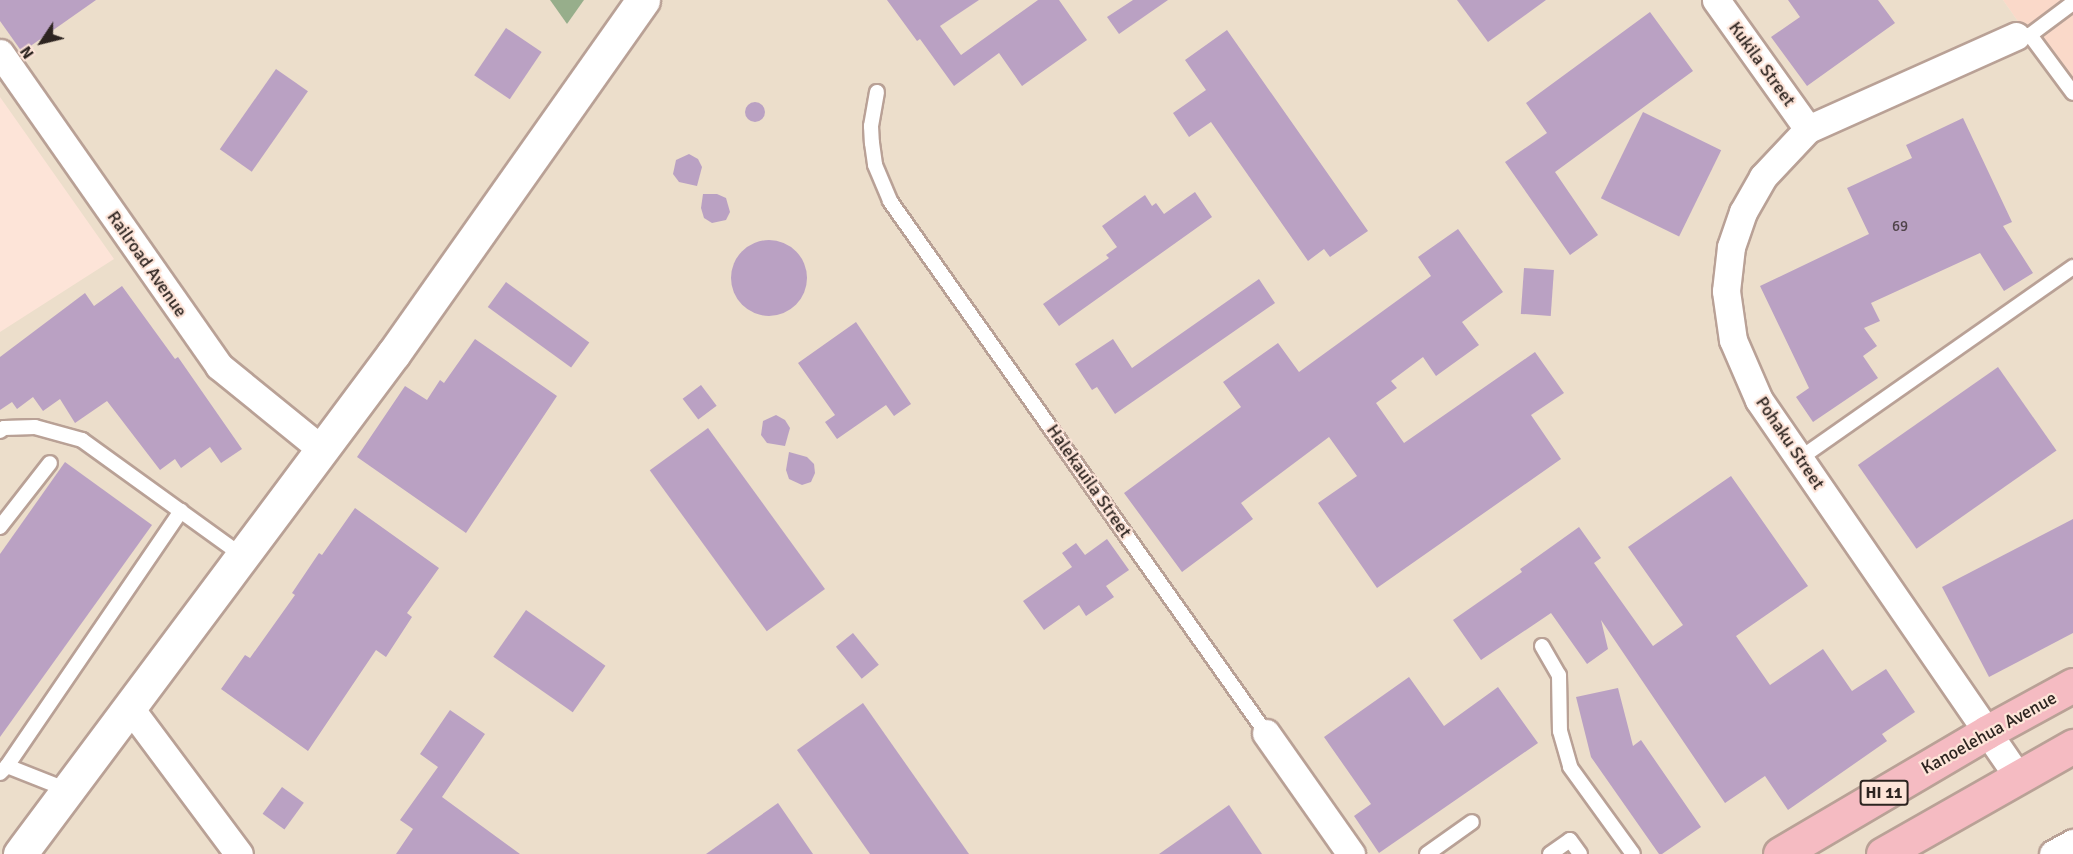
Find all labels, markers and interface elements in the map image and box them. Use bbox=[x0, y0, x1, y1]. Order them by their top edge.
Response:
north arrow bbox=[12, 12, 72, 72]
street label: Kukila Street bbox=[1724, 17, 1800, 111]
text: N bbox=[16, 42, 39, 63]
street label: Railroad Avenue bbox=[102, 207, 192, 321]
house number: 69 bbox=[1892, 218, 1908, 236]
street label: Pohaku Street bbox=[1751, 392, 1829, 494]
street label: Halekauila Street bbox=[1042, 420, 1136, 542]
street label: Kanoelehua Avenue bbox=[1918, 687, 2060, 779]
road number: HI 11 bbox=[1858, 780, 1910, 806]

